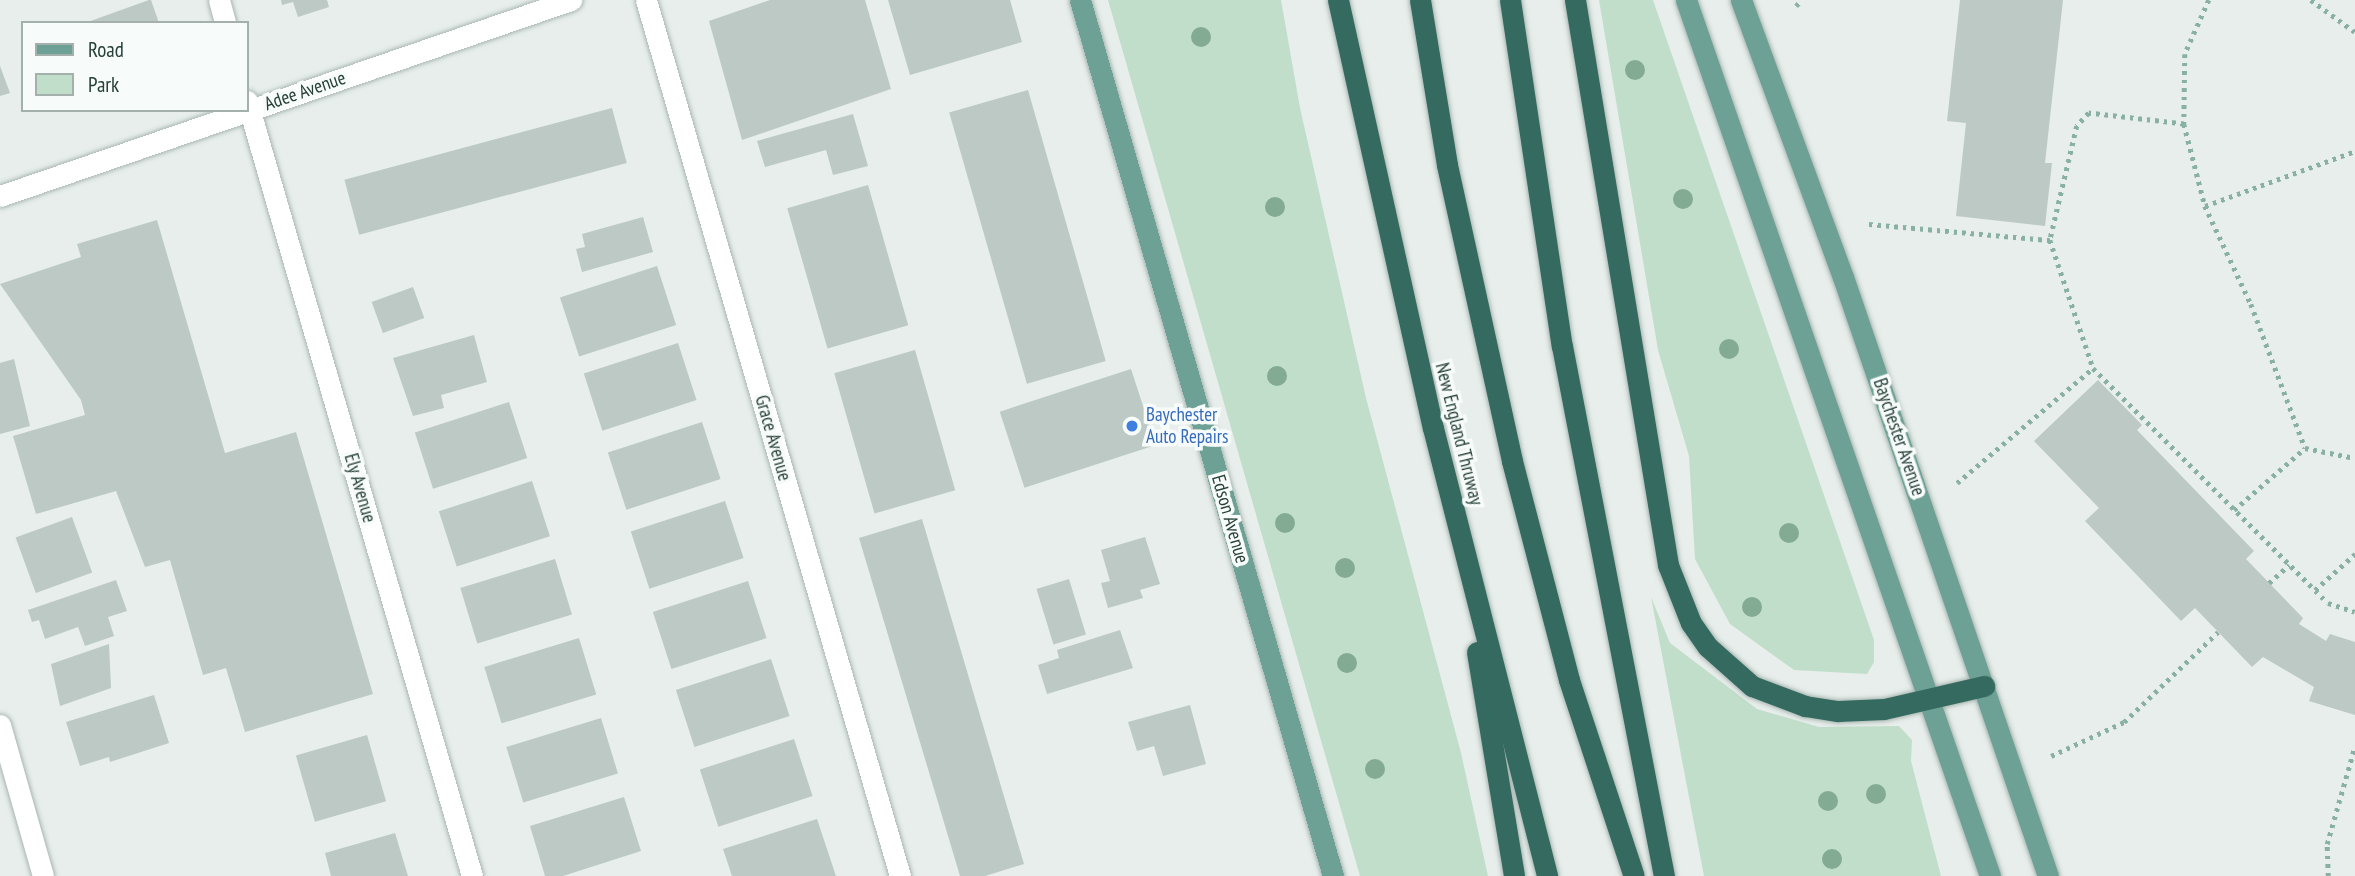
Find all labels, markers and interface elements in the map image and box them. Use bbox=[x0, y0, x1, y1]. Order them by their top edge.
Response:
legend bbox=[21, 21, 248, 112]
text: Road bbox=[88, 36, 124, 63]
street label: Adee Avenue bbox=[261, 66, 349, 116]
text: Park bbox=[88, 71, 119, 98]
street label: New England Thruway bbox=[1430, 360, 1488, 508]
street label: Baychester Avenue bbox=[1868, 375, 1930, 499]
street label: Grace Avenue bbox=[750, 392, 796, 484]
place label: Baychester Auto Repairs bbox=[1146, 404, 1228, 448]
marker: Baychester Auto Repairs bbox=[1124, 418, 1140, 434]
street label: Ely Avenue bbox=[339, 450, 381, 526]
street label: Edson Avenue bbox=[1206, 472, 1254, 566]

